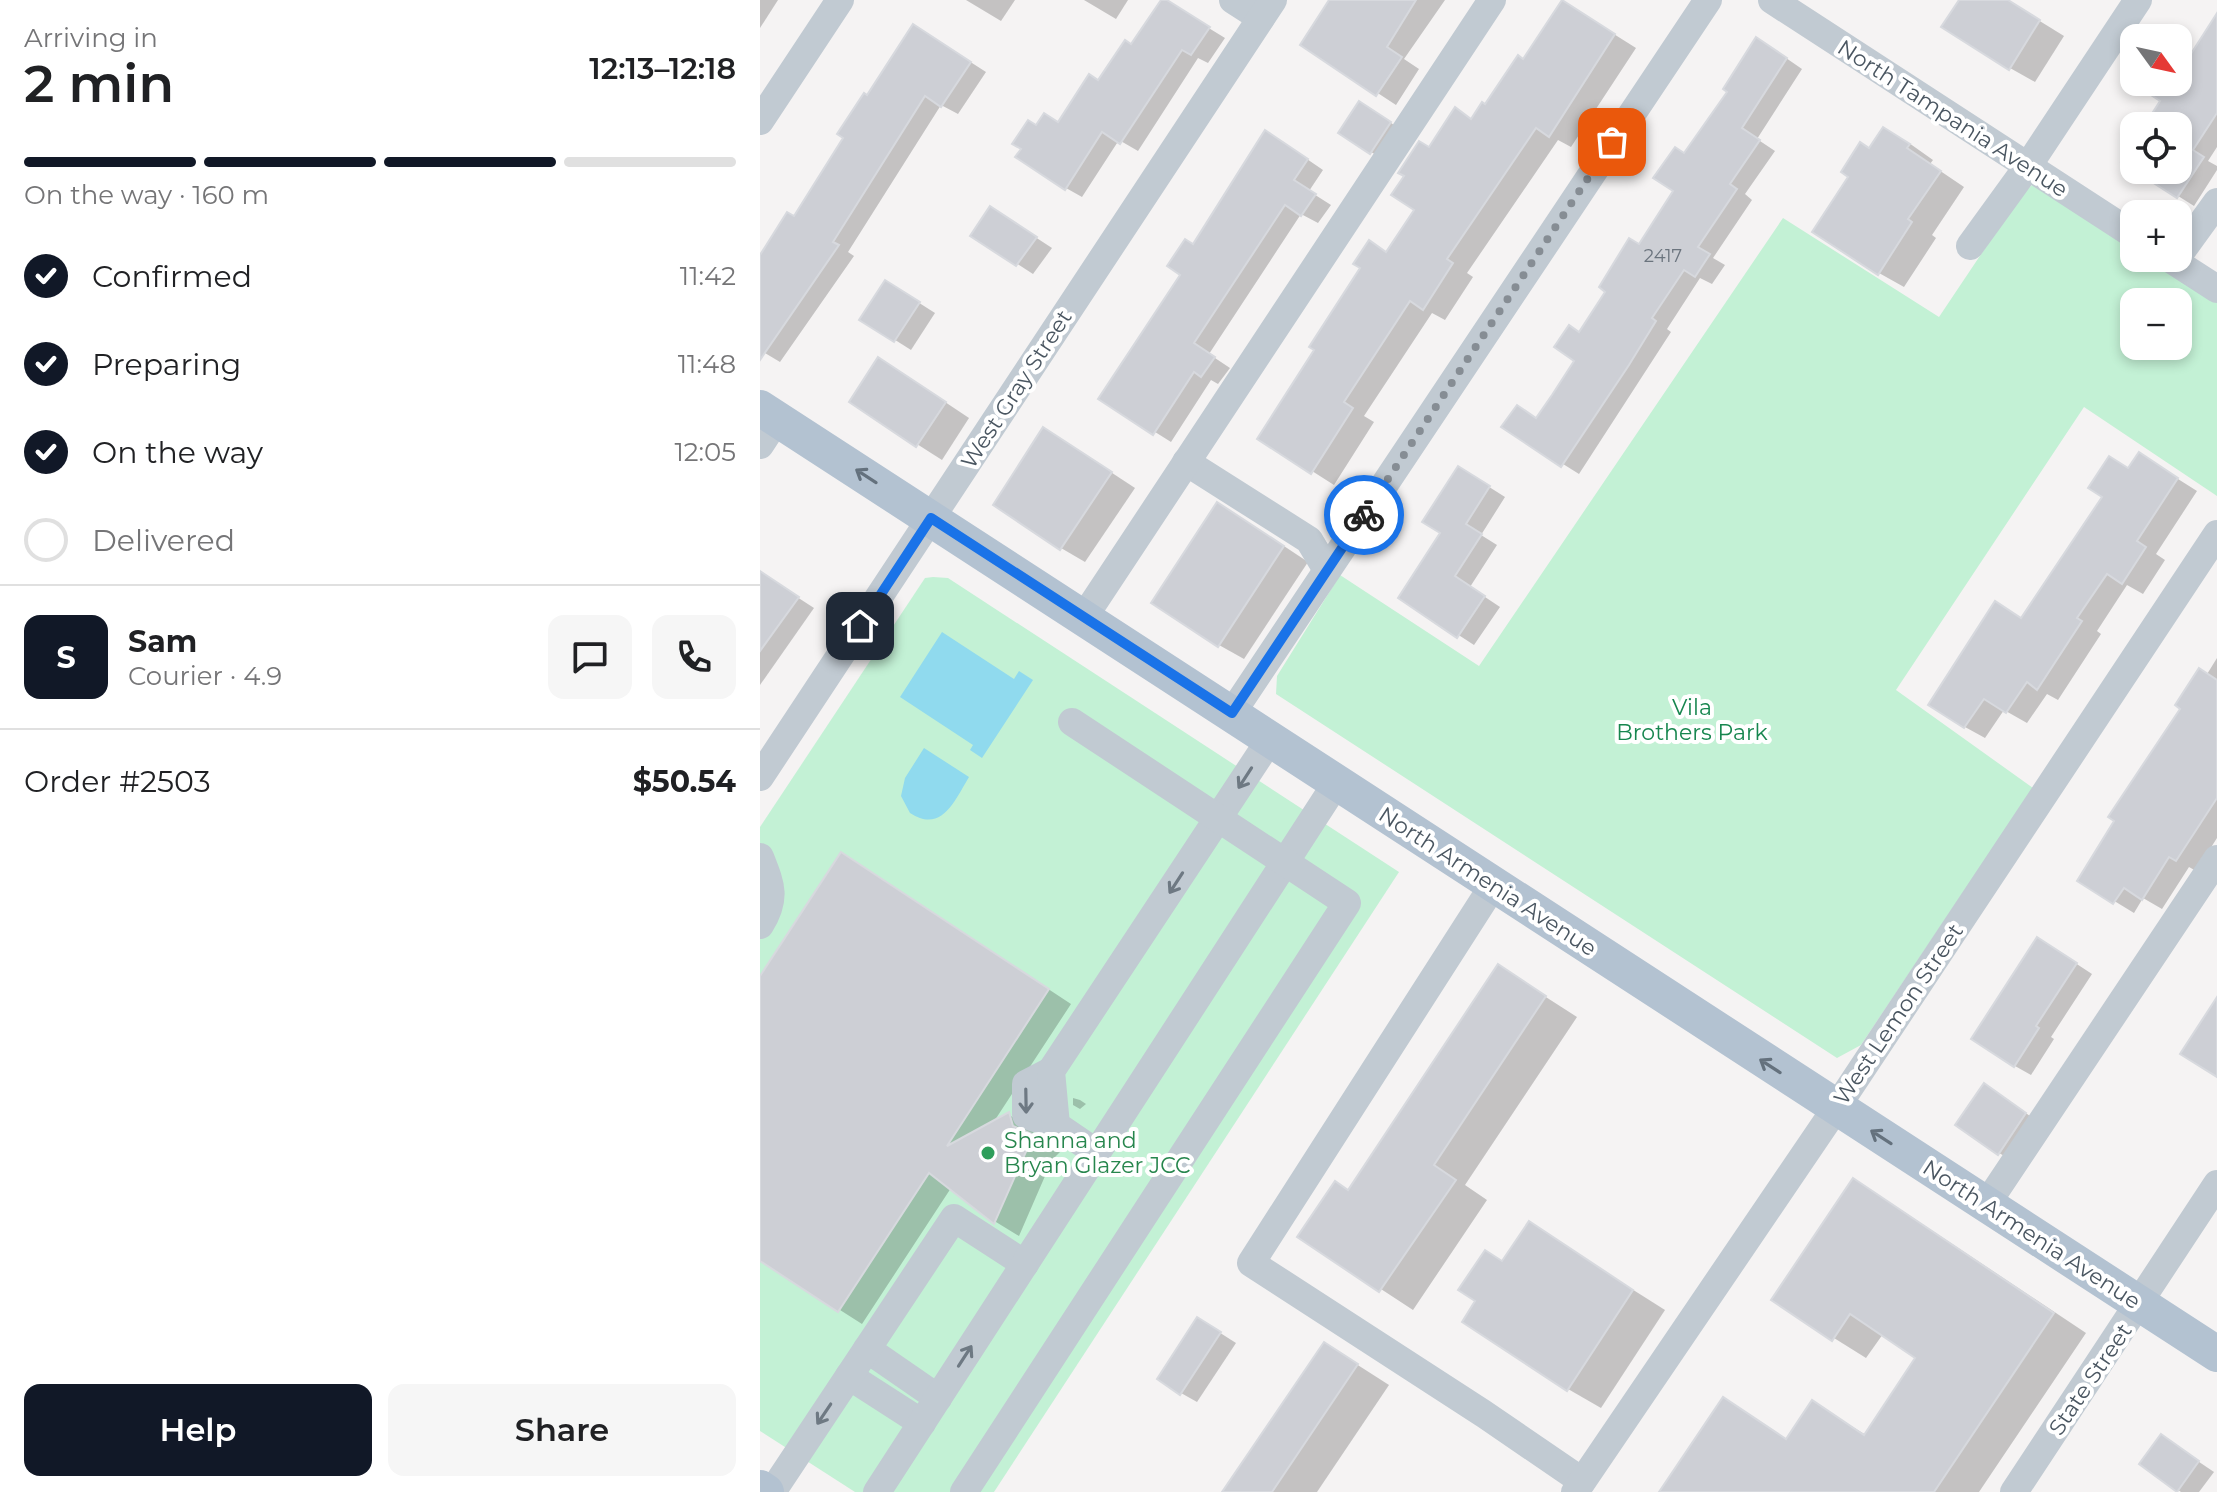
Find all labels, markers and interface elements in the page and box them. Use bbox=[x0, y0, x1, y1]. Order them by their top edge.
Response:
text: Arriving in bbox=[24, 22, 158, 54]
north arrow bbox=[2120, 24, 2192, 96]
map controls bbox=[2120, 24, 2192, 360]
street label: North Tampania Avenue bbox=[1833, 34, 2073, 203]
text: 12:13–12:18 bbox=[589, 50, 736, 87]
text: 2 min bbox=[24, 52, 174, 115]
pin bbox=[1578, 108, 1646, 176]
button: locate bbox=[2120, 112, 2192, 184]
icon: bag bbox=[1590, 120, 1634, 164]
text: On the way · 160 m bbox=[24, 179, 269, 211]
button: + bbox=[2120, 200, 2192, 272]
house number: 2417 bbox=[1644, 245, 1682, 267]
icon: check bbox=[24, 254, 68, 298]
text: Confirmed bbox=[92, 258, 252, 295]
text: 11:42 bbox=[680, 260, 736, 292]
button: − bbox=[2120, 288, 2192, 360]
street label: West Gray Street bbox=[955, 305, 1078, 474]
icon: check bbox=[24, 342, 68, 386]
text: Preparing bbox=[92, 346, 241, 383]
text: 11:48 bbox=[678, 348, 736, 380]
icon: check bbox=[24, 430, 68, 474]
text: On the way bbox=[92, 434, 263, 471]
text: 12:05 bbox=[674, 436, 736, 468]
one-way arrow bbox=[855, 468, 877, 484]
courier bbox=[1324, 475, 1404, 555]
icon: bike bbox=[1342, 493, 1386, 537]
text: Delivered bbox=[92, 522, 235, 559]
pin bbox=[826, 592, 894, 660]
icon: home bbox=[838, 604, 882, 648]
button: chat bbox=[548, 615, 632, 699]
button: phone bbox=[652, 615, 736, 699]
text: Sam bbox=[128, 623, 197, 660]
text: S bbox=[56, 639, 76, 676]
text: Courier · 4.9 bbox=[128, 660, 282, 692]
park label: Vila Brothers Park bbox=[1616, 694, 1769, 746]
text: Order #2503 bbox=[24, 763, 211, 800]
text: $50.54 bbox=[633, 763, 736, 800]
one-way arrow bbox=[1237, 767, 1254, 789]
street label: North Armenia Avenue bbox=[1374, 801, 1602, 962]
one-way arrow bbox=[1167, 872, 1184, 894]
street label: West Lemon Street bbox=[1828, 919, 1969, 1110]
one-way arrow bbox=[1760, 1057, 1782, 1074]
one-way arrow bbox=[1018, 1087, 1034, 1114]
place label: Shanna and Bryan Glazer JCC bbox=[1004, 1127, 1191, 1179]
one-way arrow bbox=[1870, 1129, 1893, 1145]
marker: Shanna and Bryan Glazer JCC bbox=[979, 1144, 997, 1162]
street label: North Armenia Avenue bbox=[1918, 1154, 2146, 1315]
street label: State Street bbox=[2043, 1318, 2138, 1440]
one-way arrow bbox=[957, 1345, 973, 1368]
button: Help bbox=[24, 1384, 372, 1476]
button: Share bbox=[388, 1384, 736, 1476]
one-way arrow bbox=[816, 1402, 832, 1424]

